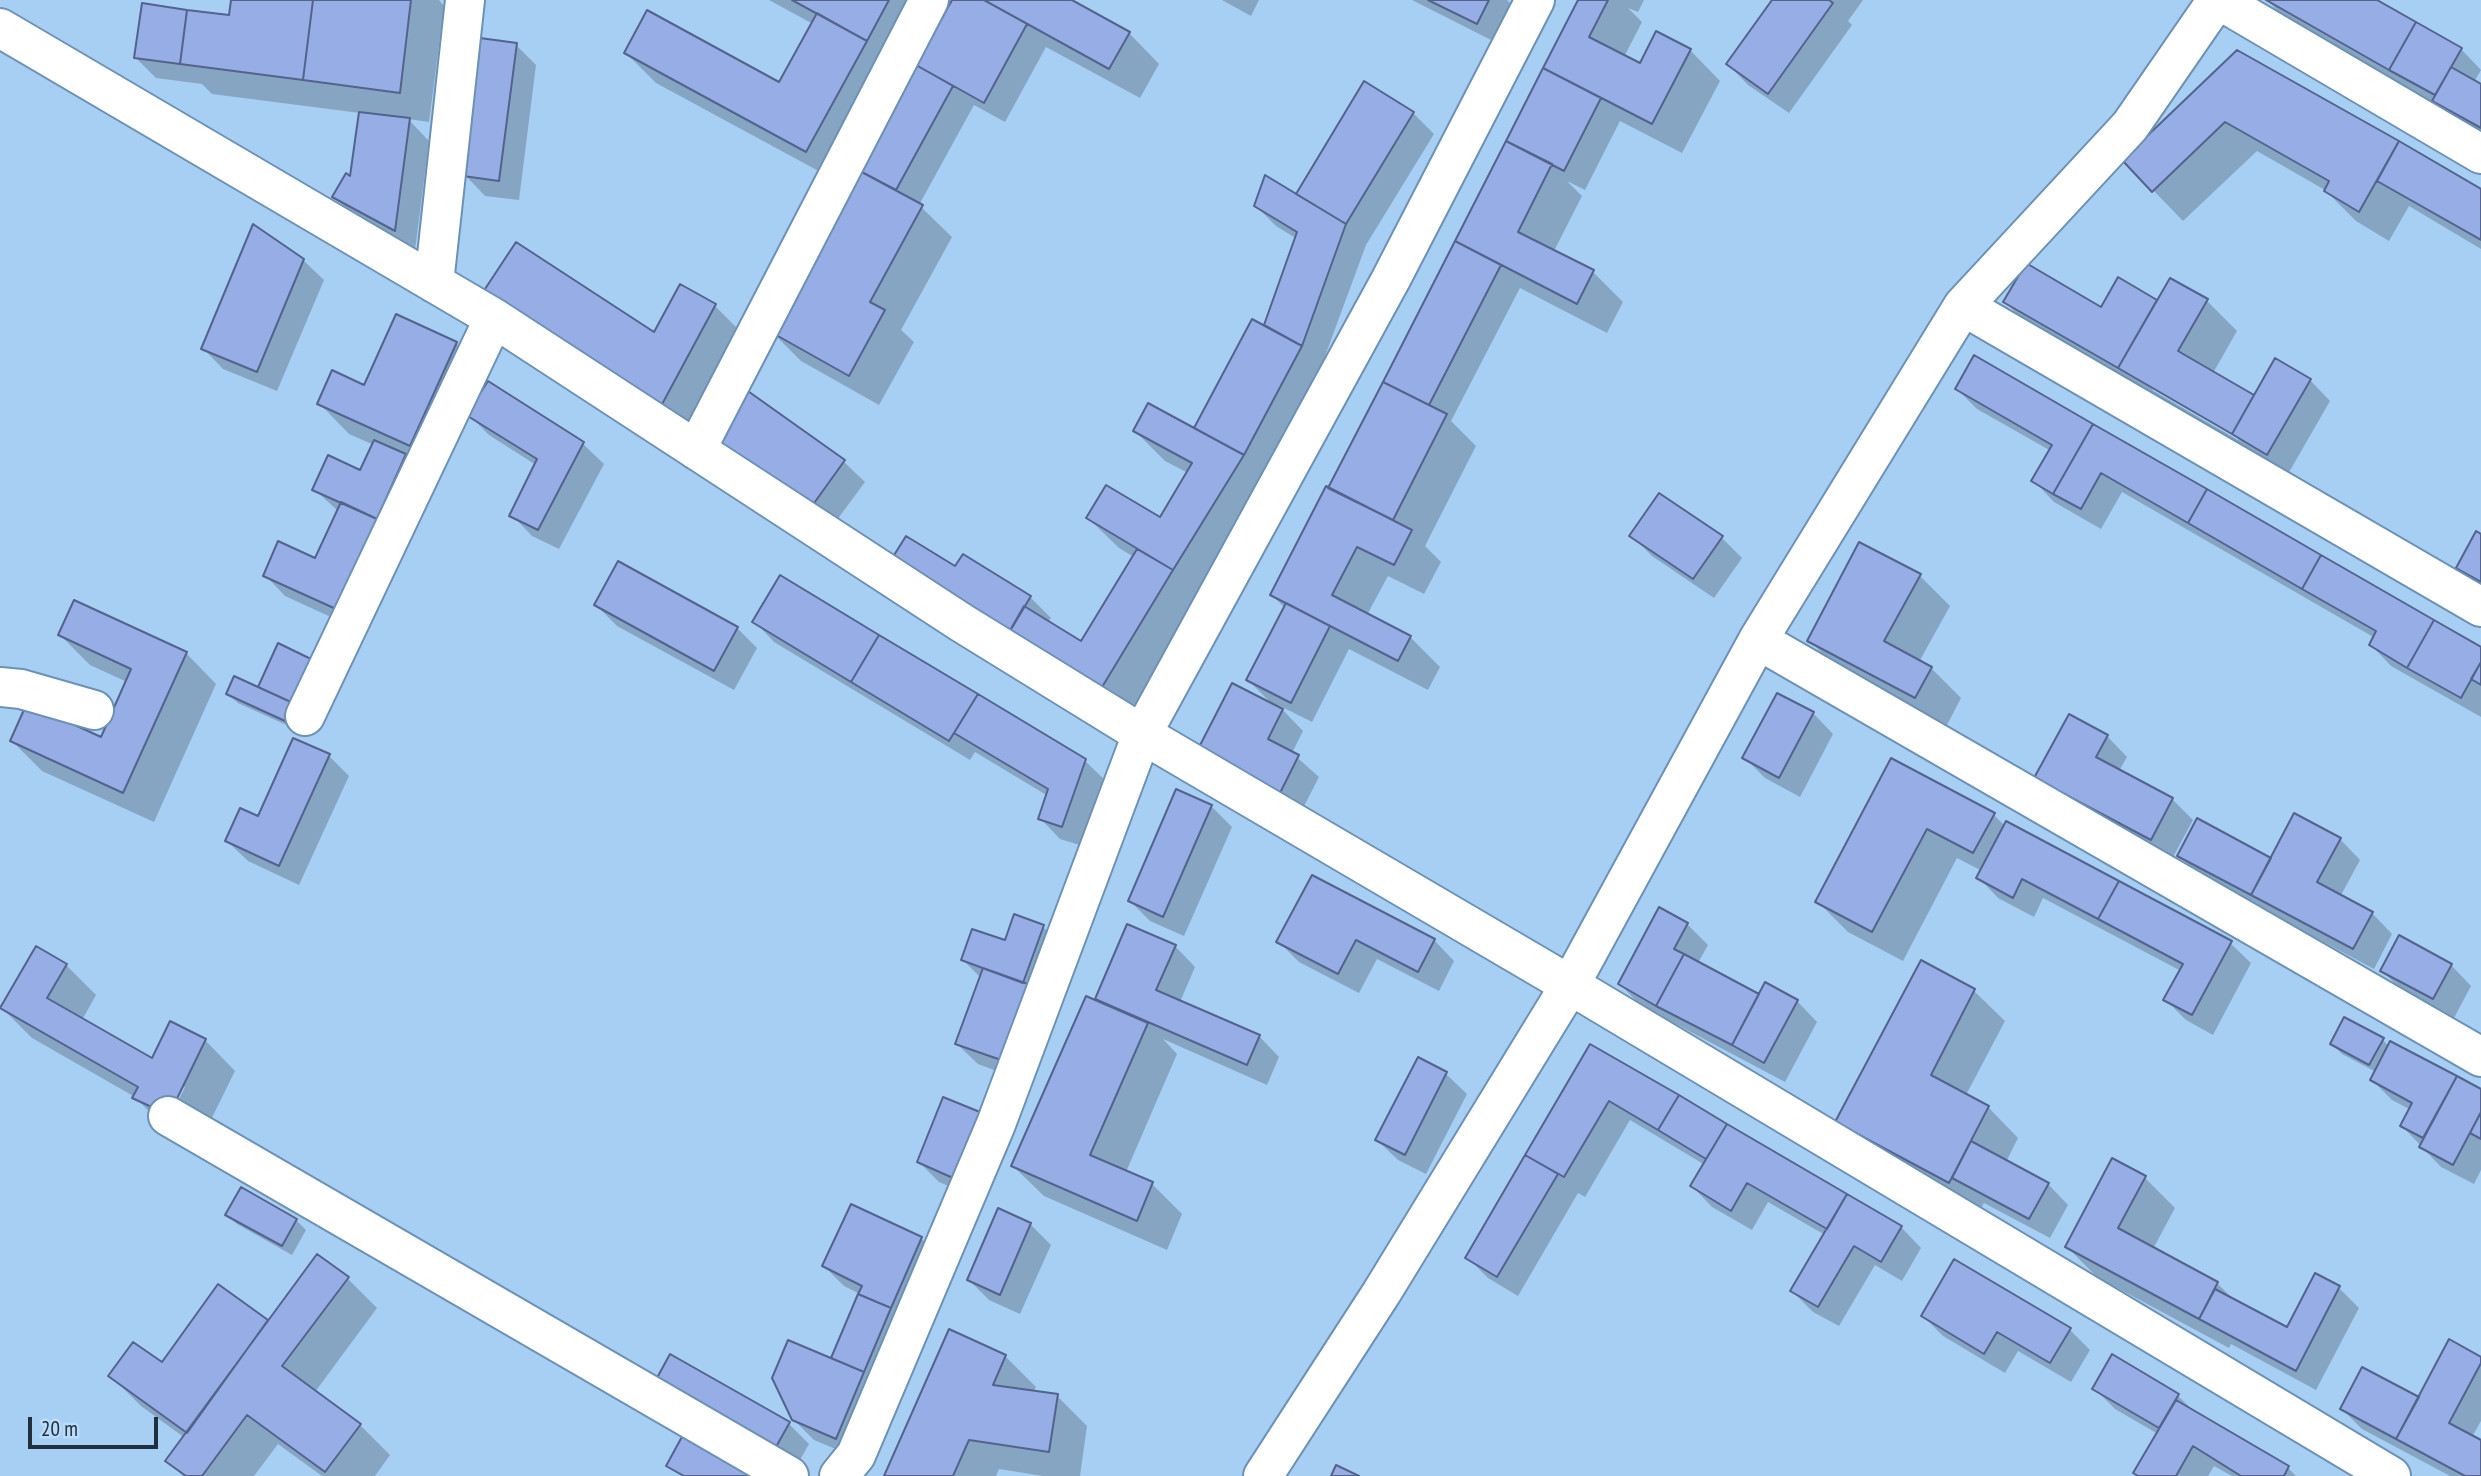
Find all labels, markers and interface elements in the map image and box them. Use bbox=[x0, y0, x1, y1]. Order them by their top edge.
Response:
scale bar bbox=[32, 1402, 161, 1446]
text: 20 m bbox=[41, 1415, 78, 1442]

